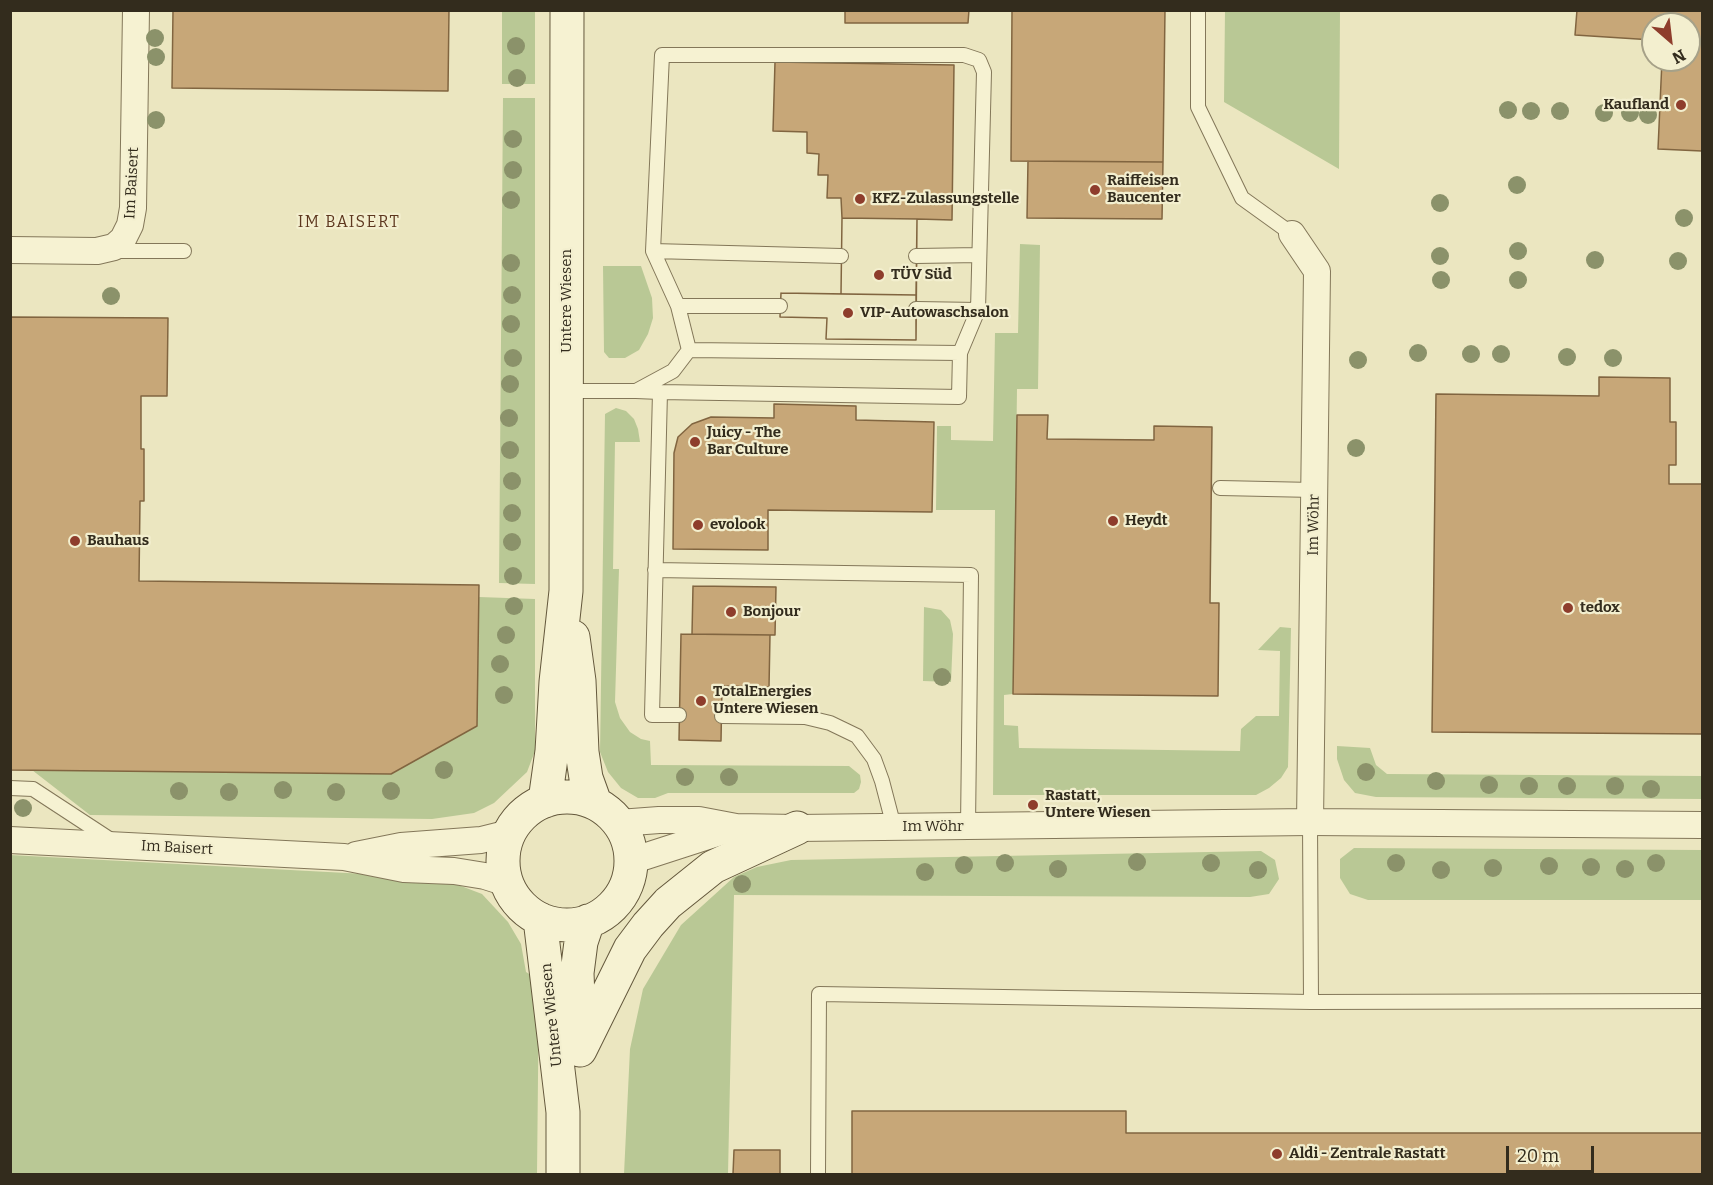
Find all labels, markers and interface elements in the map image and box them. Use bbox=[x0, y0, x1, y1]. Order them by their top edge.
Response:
north arrow bbox=[1641, 12, 1701, 72]
text: N bbox=[1669, 45, 1689, 68]
place label: Kaufland bbox=[1603, 96, 1669, 114]
marker: Kaufland bbox=[1674, 98, 1688, 112]
street label: Im Baisert bbox=[121, 147, 143, 219]
place label: Raiffeisen Baucenter bbox=[1107, 172, 1181, 207]
marker: Raiffeisen Baucenter bbox=[1088, 183, 1102, 197]
place label: KFZ-Zulassungstelle bbox=[872, 190, 1019, 208]
marker: KFZ-Zulassungstelle bbox=[853, 192, 867, 206]
district label: IM BAISERT bbox=[298, 213, 400, 233]
street label: Untere Wiesen bbox=[558, 249, 576, 353]
place label: TÜV Süd bbox=[891, 266, 952, 284]
marker: TÜV Süd bbox=[872, 268, 886, 282]
place label: VIP-Autowaschsalon bbox=[860, 304, 1009, 322]
marker: VIP-Autowaschsalon bbox=[841, 306, 855, 320]
place label: Juicy - The Bar Culture bbox=[707, 424, 788, 459]
marker: Juicy - The Bar Culture bbox=[688, 435, 702, 449]
street label: Im Wöhr bbox=[1304, 494, 1324, 556]
place label: Heydt bbox=[1125, 512, 1168, 530]
marker: Heydt bbox=[1106, 514, 1120, 528]
place label: evolook bbox=[710, 516, 766, 534]
marker: evolook bbox=[691, 518, 705, 532]
place label: Bauhaus bbox=[87, 532, 149, 550]
marker: Bauhaus bbox=[68, 534, 82, 548]
place label: tedox bbox=[1580, 599, 1620, 617]
marker: tedox bbox=[1561, 601, 1575, 615]
place label: Bonjour bbox=[743, 603, 800, 621]
marker: Bonjour bbox=[724, 605, 738, 619]
place label: TotalEnergies Untere Wiesen bbox=[713, 683, 819, 718]
marker: TotalEnergies Untere Wiesen bbox=[694, 694, 708, 708]
place label: Rastatt, Untere Wiesen bbox=[1045, 787, 1151, 822]
marker: Rastatt, Untere Wiesen bbox=[1026, 798, 1040, 812]
street label: Im Wöhr bbox=[902, 818, 964, 836]
street label: Im Baisert bbox=[141, 837, 213, 859]
street label: Untere Wiesen bbox=[538, 962, 566, 1068]
scale bar bbox=[1509, 1134, 1598, 1172]
place label: Aldi - Zentrale Rastatt bbox=[1289, 1145, 1446, 1163]
text: 20 m bbox=[1517, 1145, 1559, 1167]
marker: Aldi - Zentrale Rastatt bbox=[1270, 1147, 1284, 1161]

